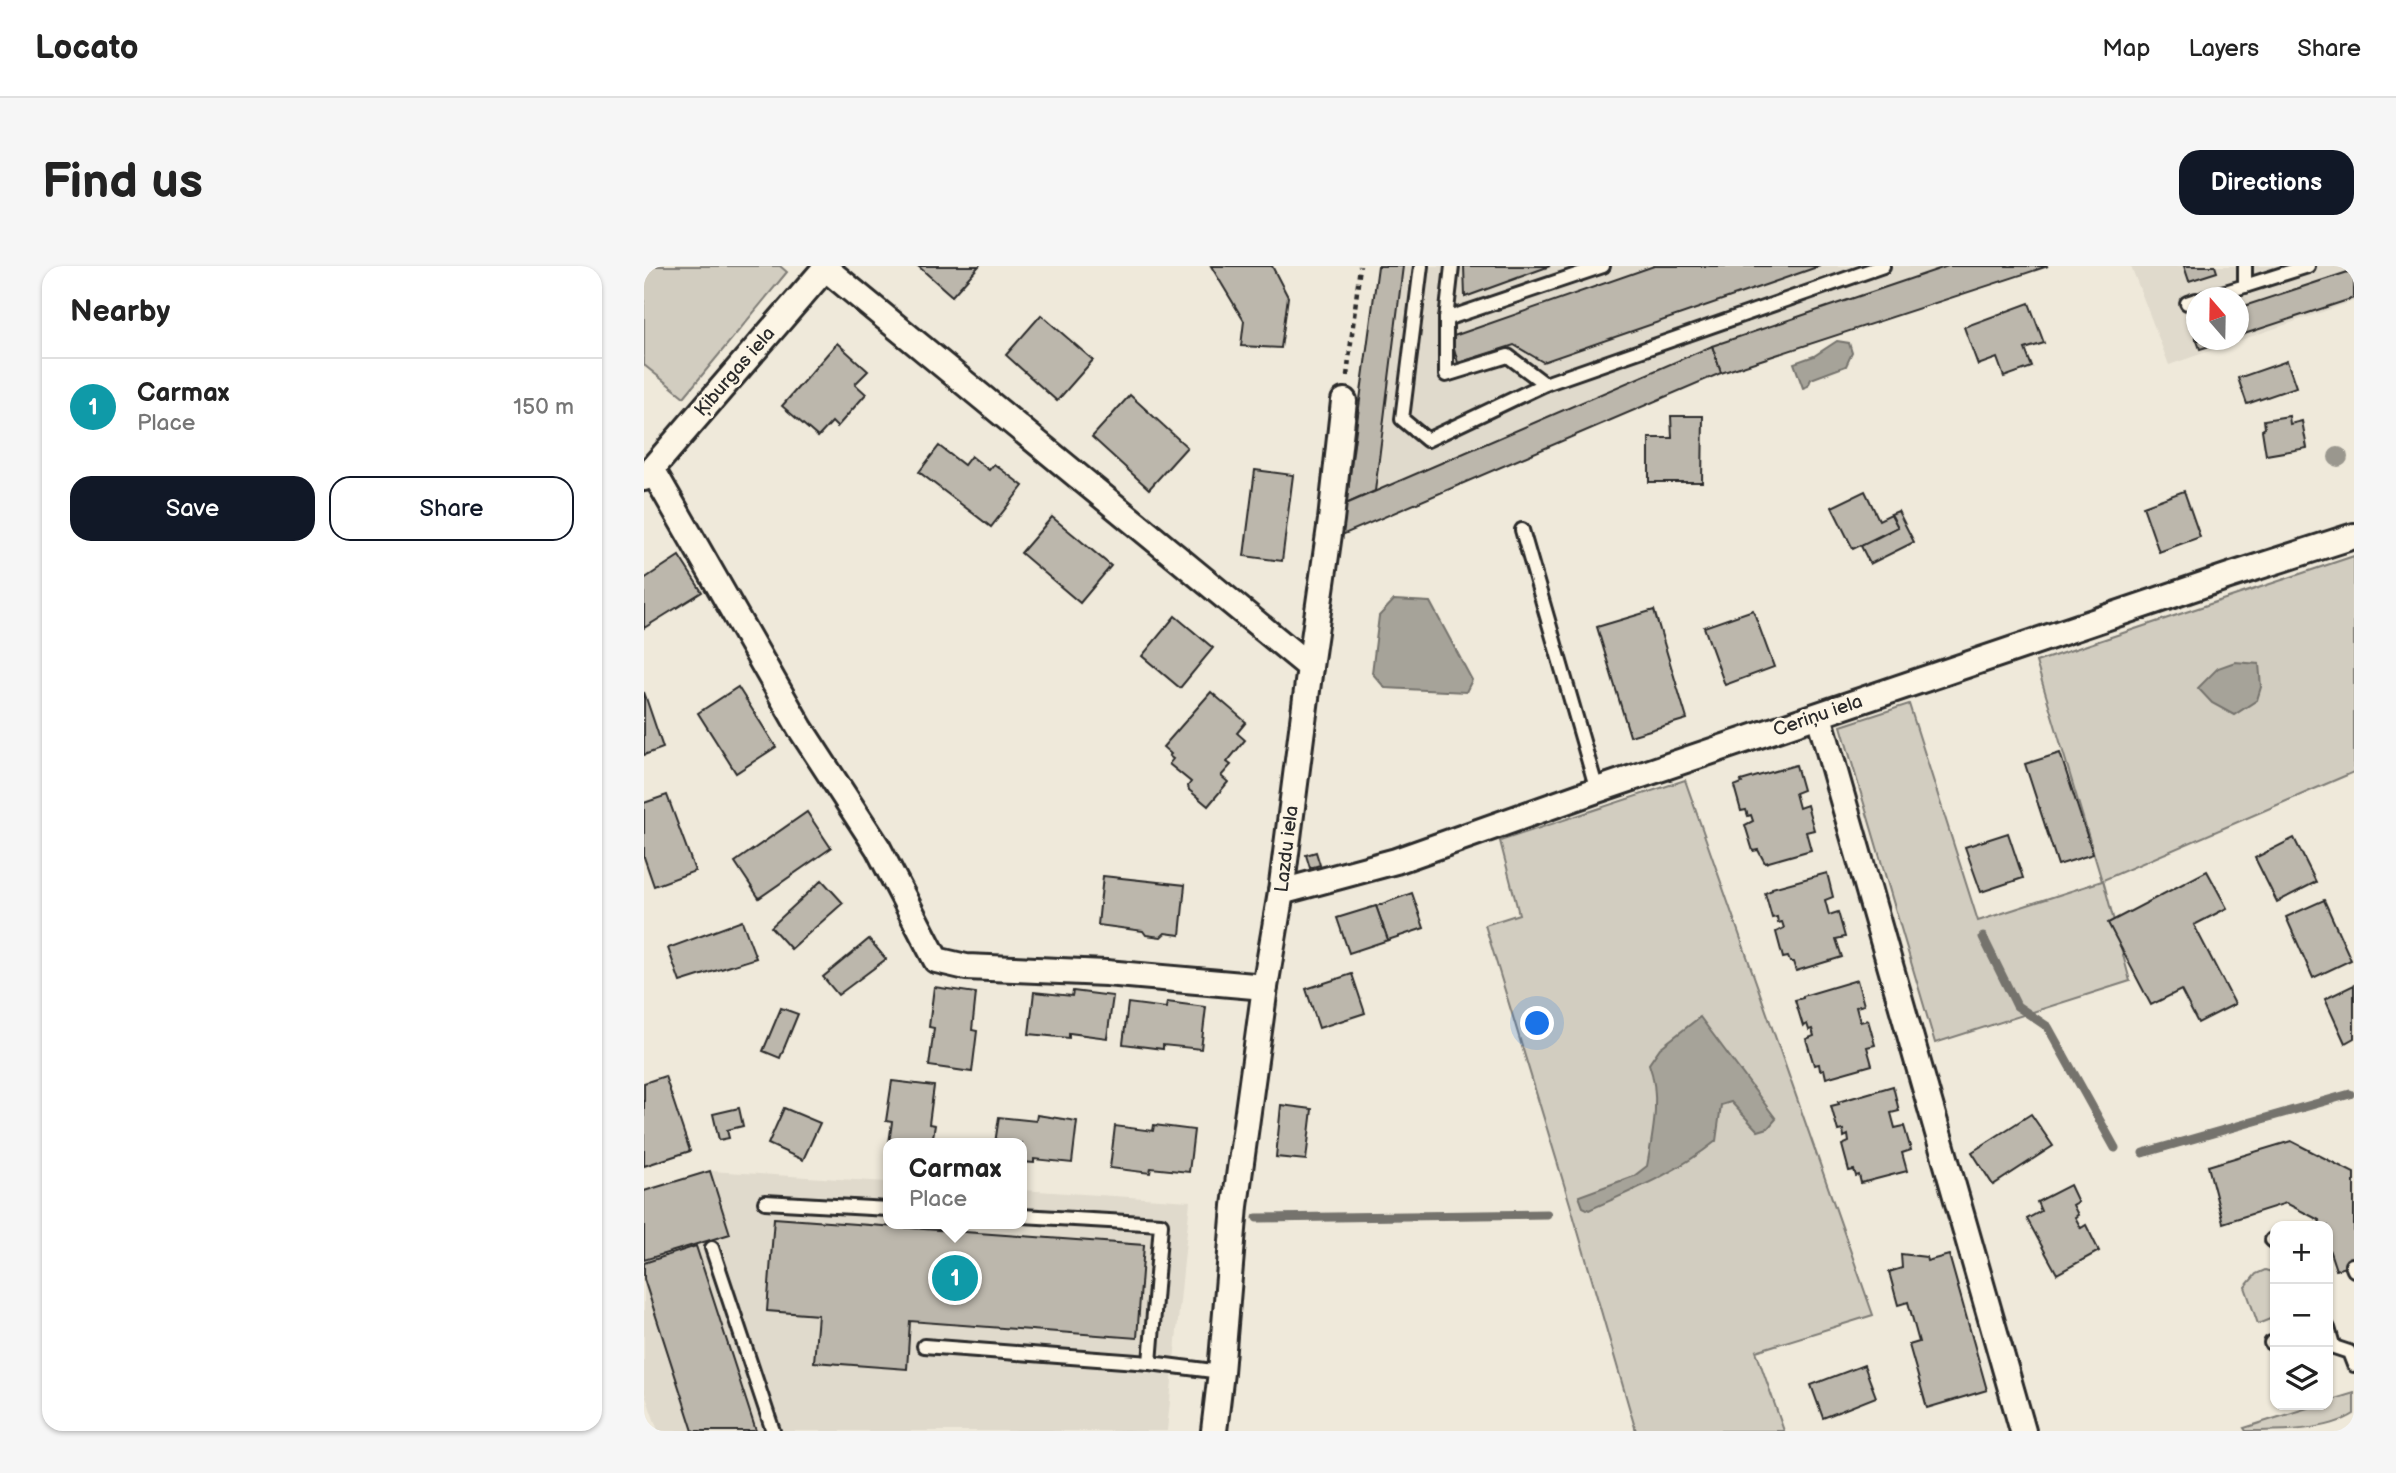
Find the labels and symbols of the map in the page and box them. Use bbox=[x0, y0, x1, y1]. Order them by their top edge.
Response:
north arrow bbox=[2186, 287, 2249, 350]
street label: Ķiburgas iela bbox=[690, 323, 780, 421]
street label: Ceriņu iela bbox=[1770, 690, 1866, 742]
street label: Lazdu iela bbox=[1270, 804, 1304, 894]
your location bbox=[1520, 1006, 1554, 1040]
pin: 1 bbox=[932, 1252, 978, 1304]

